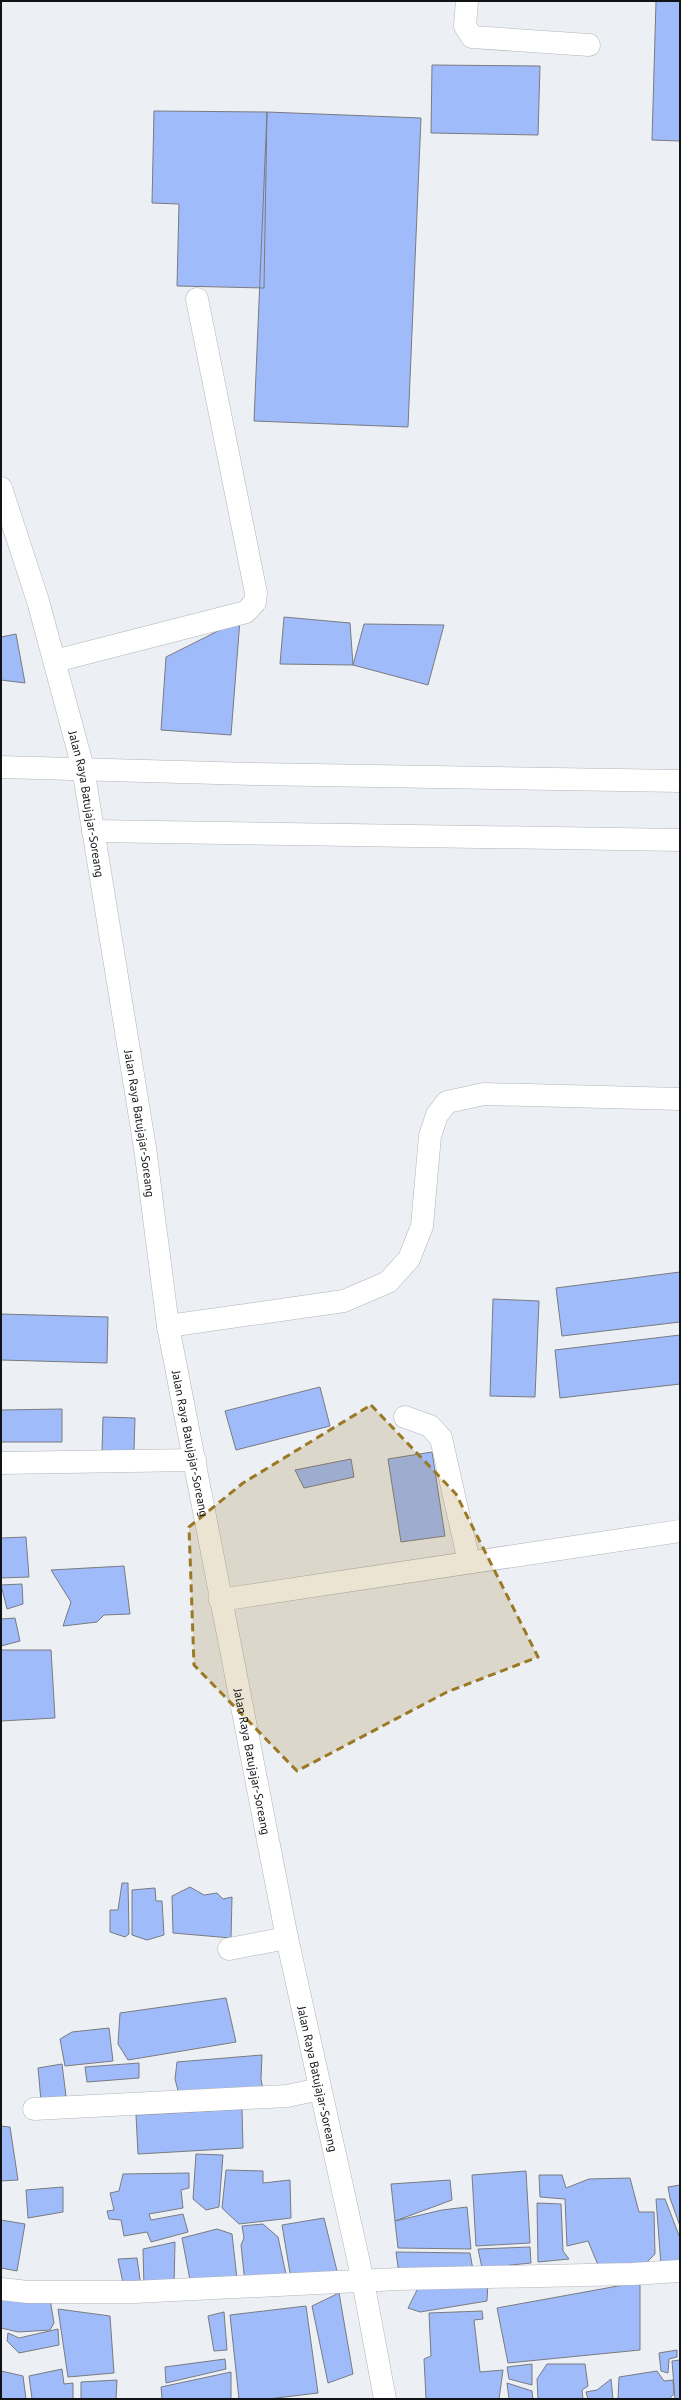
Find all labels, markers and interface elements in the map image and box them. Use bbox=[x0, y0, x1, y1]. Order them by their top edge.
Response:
street label: Jalan Raya Batujajar-Soreang bbox=[66, 728, 108, 878]
street label: Jalan Raya Batujajar-Soreang bbox=[121, 1048, 159, 1198]
street label: Jalan Raya Batujajar-Soreang bbox=[169, 1368, 212, 1518]
street label: Jalan Raya Batujajar-Soreang bbox=[231, 1686, 274, 1836]
street label: Jalan Raya Batujajar-Soreang bbox=[295, 2004, 342, 2153]

